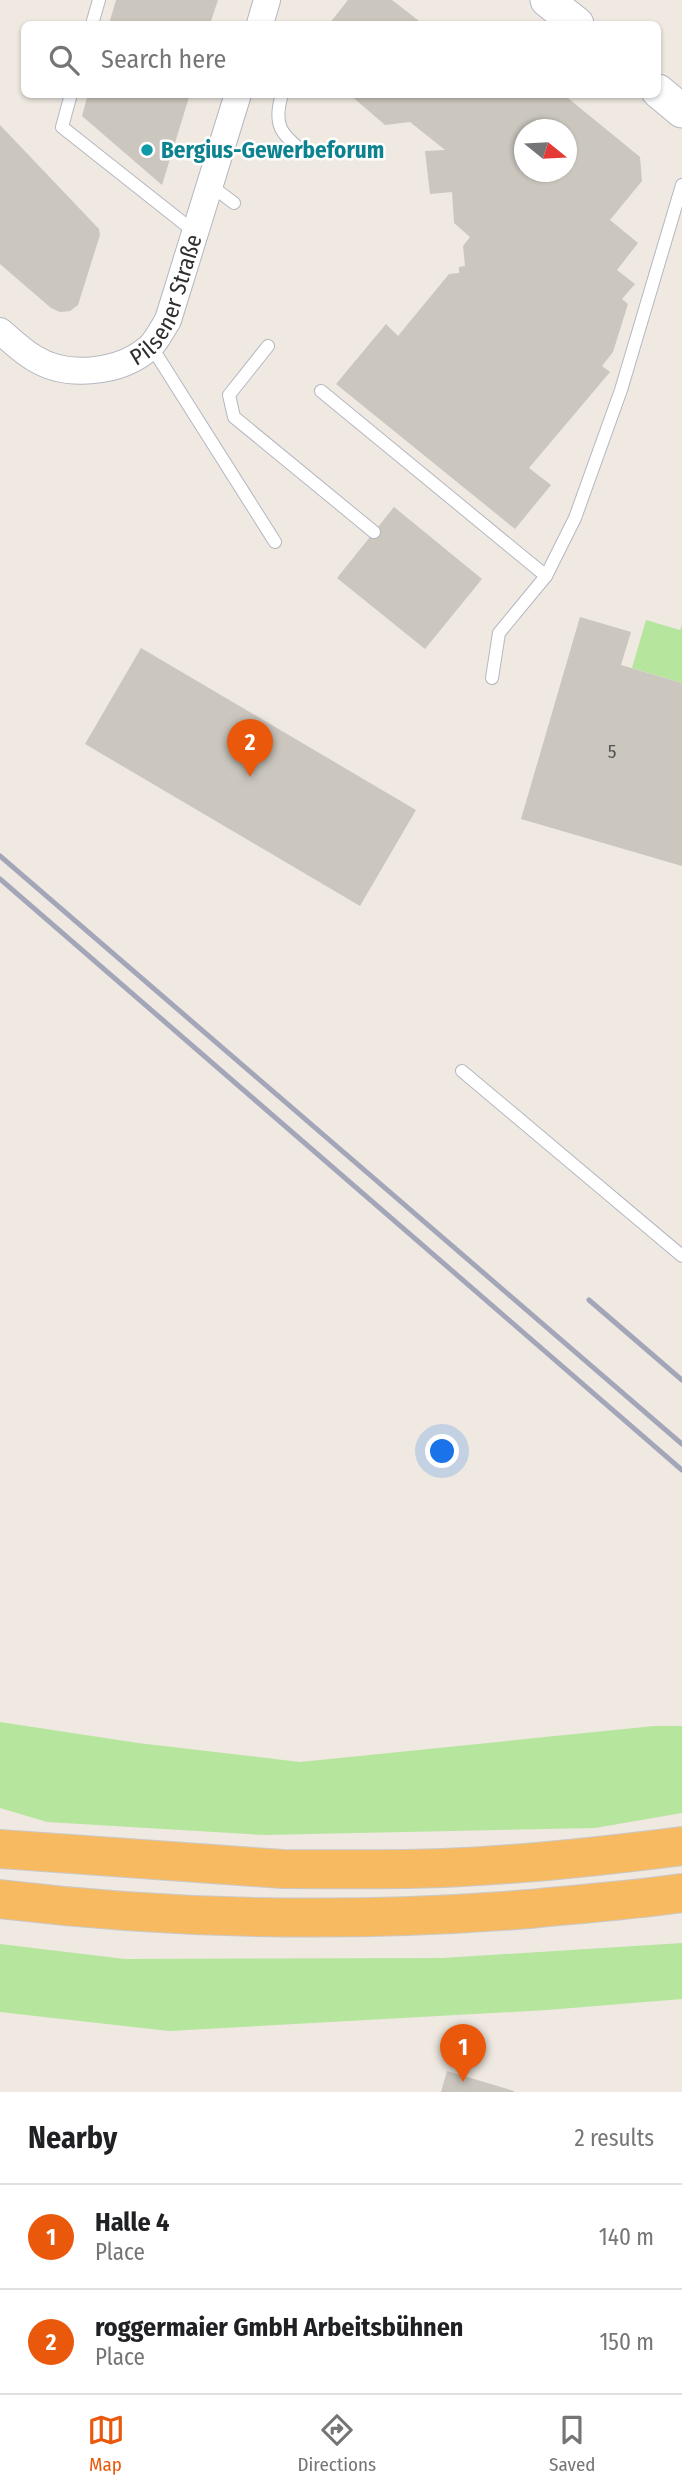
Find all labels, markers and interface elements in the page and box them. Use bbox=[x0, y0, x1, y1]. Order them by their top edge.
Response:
search box bbox=[21, 21, 661, 98]
icon: search bbox=[45, 41, 83, 79]
text: Search here bbox=[101, 44, 226, 75]
north arrow bbox=[514, 119, 577, 182]
place label: Bergius-Gewerbeforum bbox=[161, 136, 384, 164]
marker: Bergius-Gewerbeforum bbox=[139, 142, 155, 158]
street label: Pilsener Straße bbox=[125, 231, 208, 371]
pin: 2 bbox=[227, 719, 273, 777]
house number: 5 bbox=[608, 740, 616, 763]
your location bbox=[425, 1434, 459, 1468]
pin: 1 bbox=[440, 2024, 486, 2082]
text: Nearby bbox=[28, 2120, 117, 2156]
text: 2 results bbox=[574, 2124, 654, 2152]
text: Halle 4 bbox=[95, 2207, 169, 2238]
text: 1 bbox=[46, 2223, 56, 2251]
text: 140 m bbox=[599, 2223, 654, 2251]
text: Place bbox=[95, 2238, 145, 2266]
text: roggermaier GmbH Arbeitsbühnen bbox=[95, 2312, 463, 2343]
text: 2 bbox=[46, 2328, 56, 2356]
text: 150 m bbox=[599, 2328, 654, 2356]
text: Place bbox=[95, 2343, 145, 2371]
tab: Map bbox=[87, 2411, 125, 2476]
tab: Directions bbox=[298, 2411, 376, 2476]
tab: Saved bbox=[549, 2411, 595, 2476]

